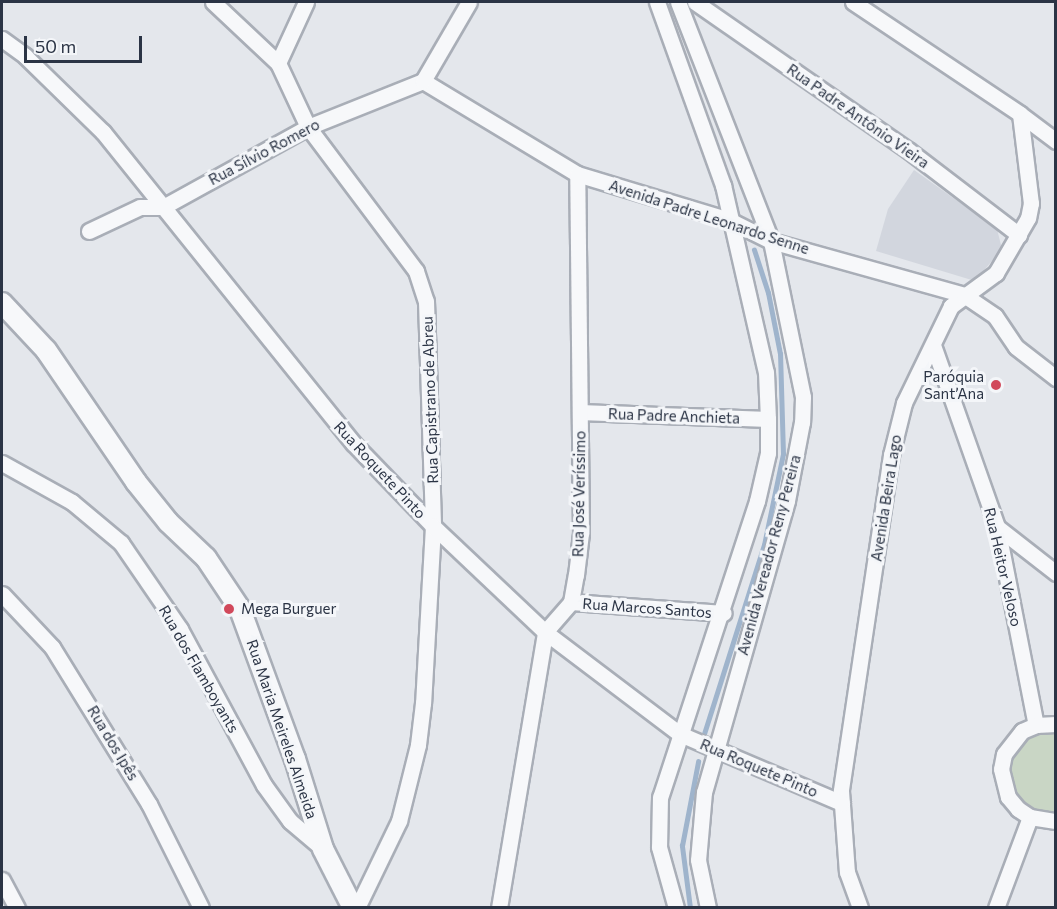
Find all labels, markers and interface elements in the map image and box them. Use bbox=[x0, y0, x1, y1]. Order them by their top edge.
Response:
scale bar bbox=[27, 24, 146, 62]
text: 50 m bbox=[35, 35, 76, 57]
street label: Rua Padre Antônio Vieira bbox=[783, 60, 933, 172]
street label: Rua Sílvio Romero bbox=[205, 115, 323, 189]
street label: Avenida Padre Leonardo Senne bbox=[607, 176, 811, 258]
street label: Rua Capistrano de Abreu bbox=[418, 316, 442, 484]
place label: Paróquia Sant’Ana bbox=[923, 367, 984, 402]
marker: Paróquia Sant’Ana bbox=[989, 378, 1003, 392]
street label: Rua Padre Anchieta bbox=[608, 405, 740, 427]
street label: Rua Roquete Pinto bbox=[330, 418, 430, 522]
street label: Rua José Veríssimo bbox=[569, 431, 589, 557]
street label: Avenida Beira Lago bbox=[867, 433, 905, 563]
street label: Avenida Vereador Reny Pereira bbox=[734, 453, 804, 657]
street label: Rua Heitor Veloso bbox=[981, 506, 1025, 628]
street label: Rua Marcos Santos bbox=[582, 594, 712, 622]
place label: Mega Burguer bbox=[241, 600, 336, 618]
street label: Rua dos Flamboyants bbox=[155, 602, 243, 736]
marker: Mega Burguer bbox=[222, 602, 236, 616]
street label: Rua Maria Meireles Almeida bbox=[243, 637, 321, 821]
street label: Rua dos Ipês bbox=[84, 702, 142, 784]
street label: Rua Roquete Pinto bbox=[697, 735, 821, 801]

